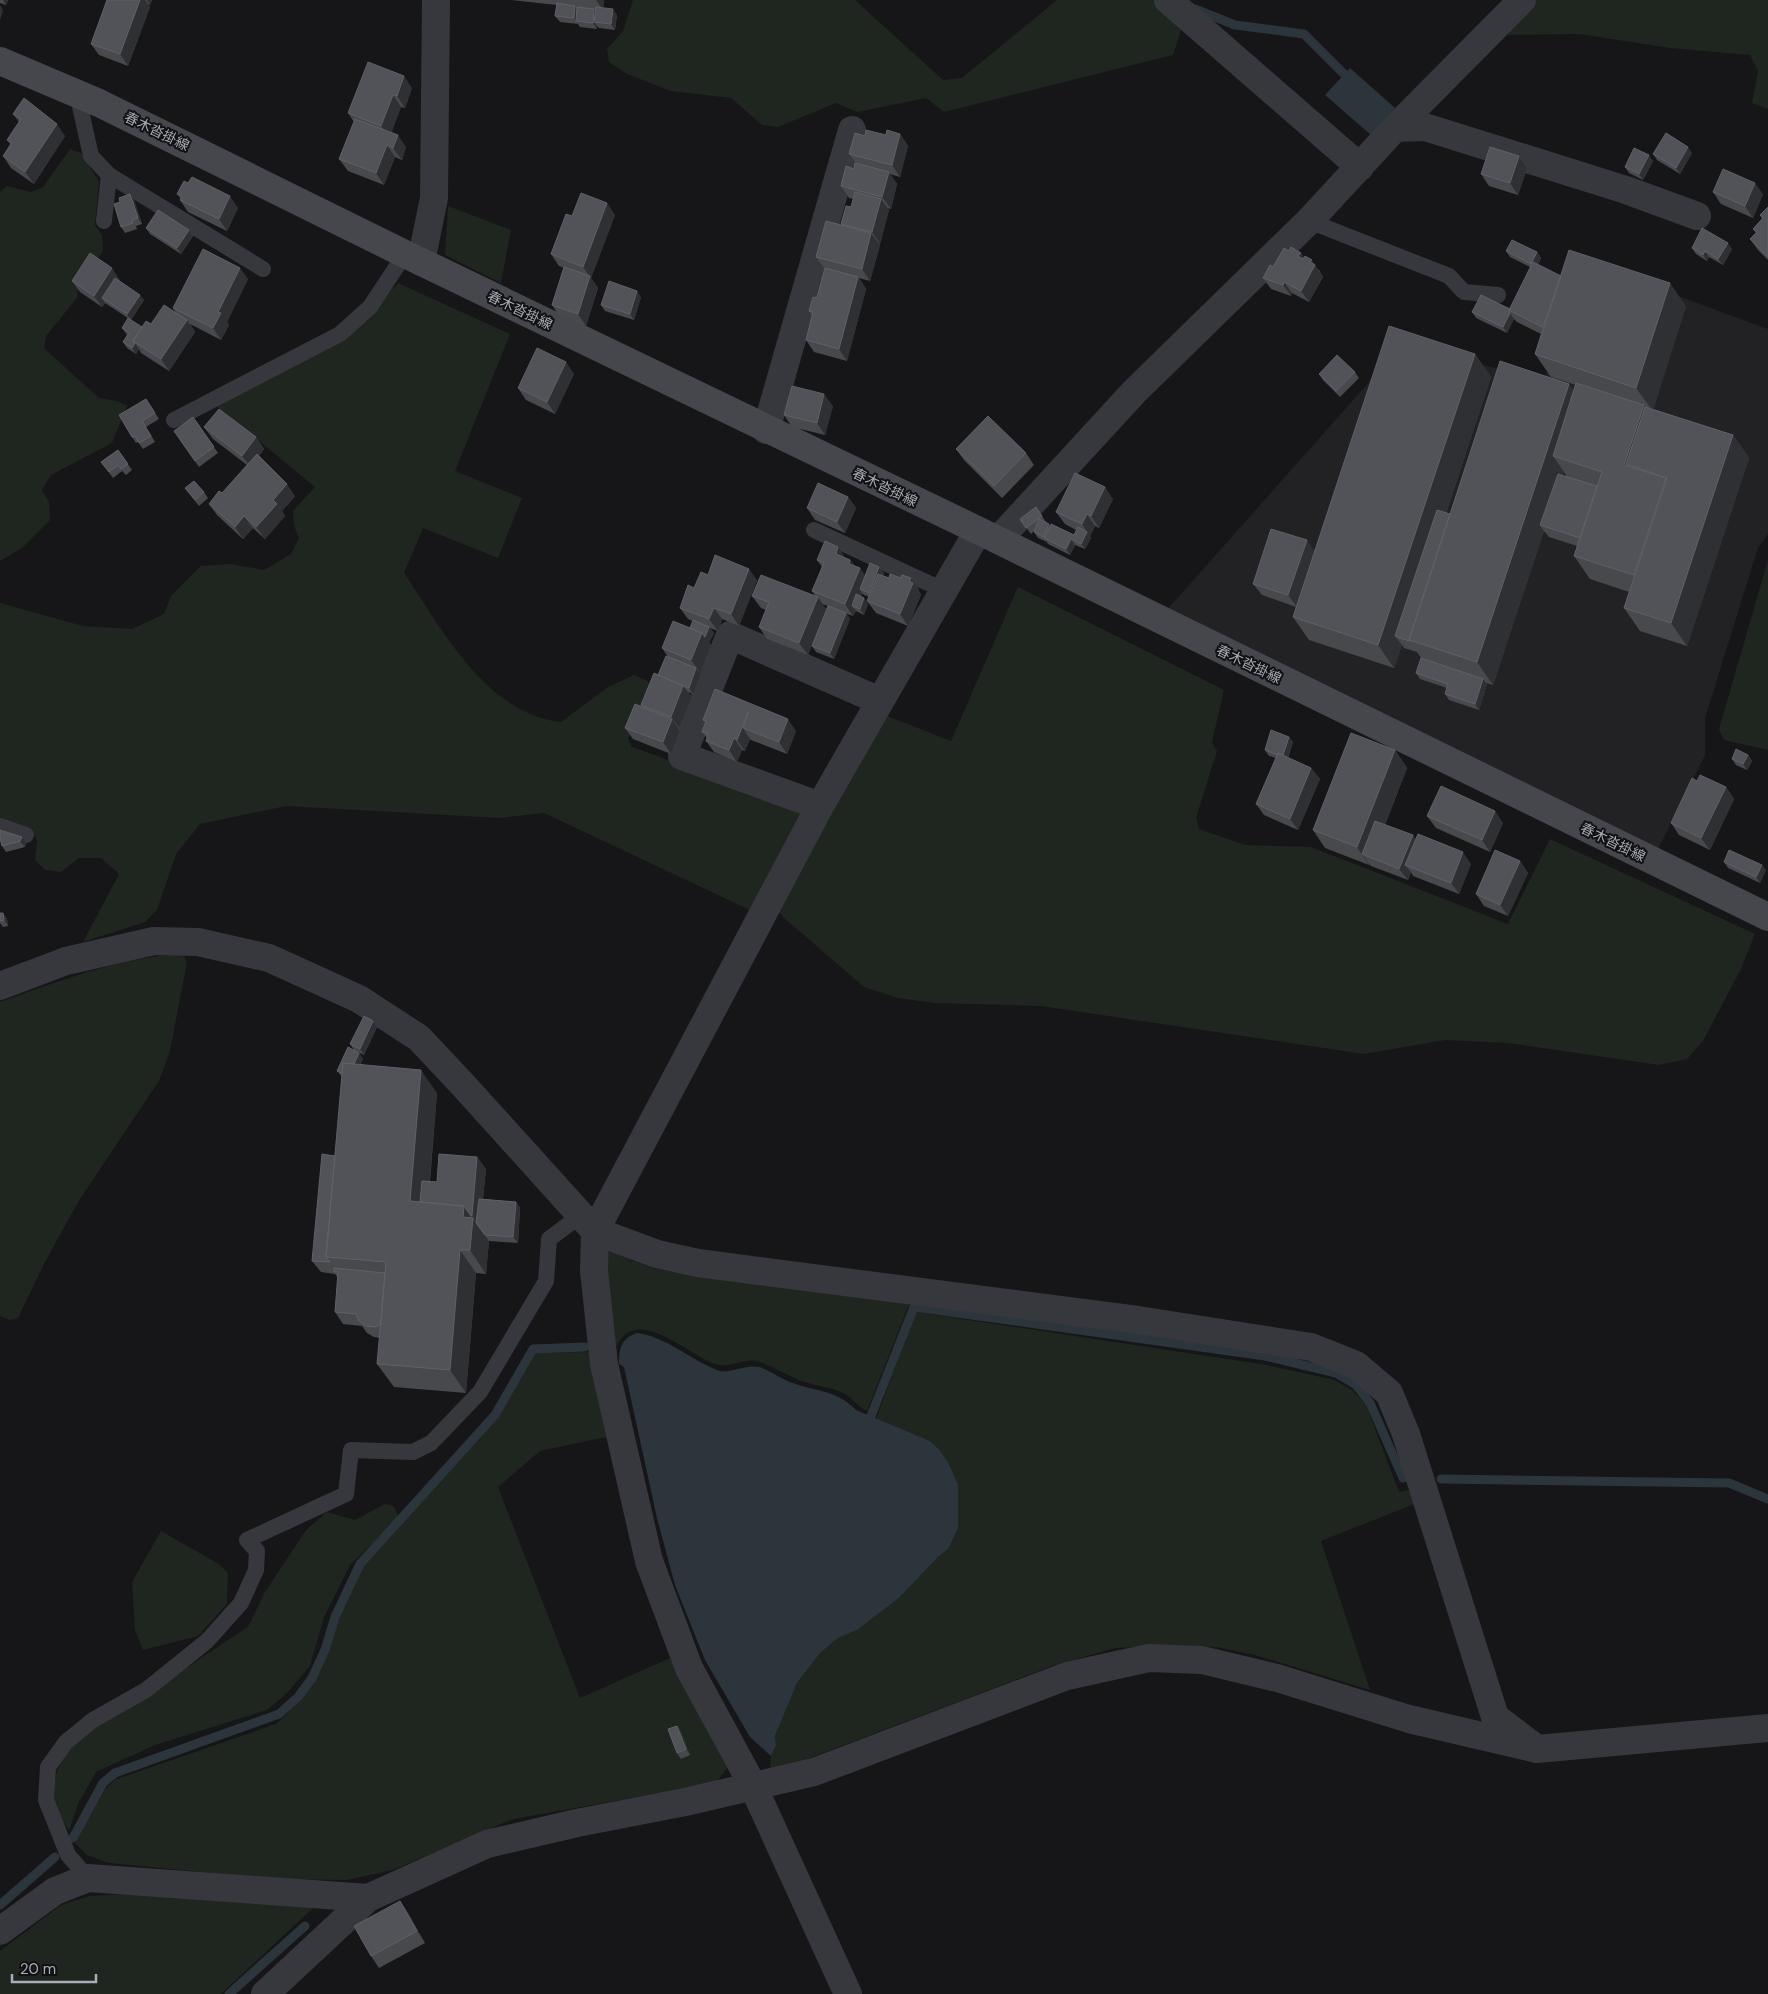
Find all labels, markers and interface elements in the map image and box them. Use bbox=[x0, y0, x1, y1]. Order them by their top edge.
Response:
street label: 春木沓掛線 bbox=[122, 108, 192, 154]
street label: 春木沓掛線 bbox=[485, 287, 555, 333]
street label: 春木沓掛線 bbox=[850, 464, 920, 510]
street label: 春木沓掛線 bbox=[1214, 641, 1284, 687]
street label: 春木沓掛線 bbox=[1578, 819, 1648, 865]
scale bar bbox=[12, 1952, 96, 1984]
text: 20 m bbox=[20, 1959, 56, 1979]

